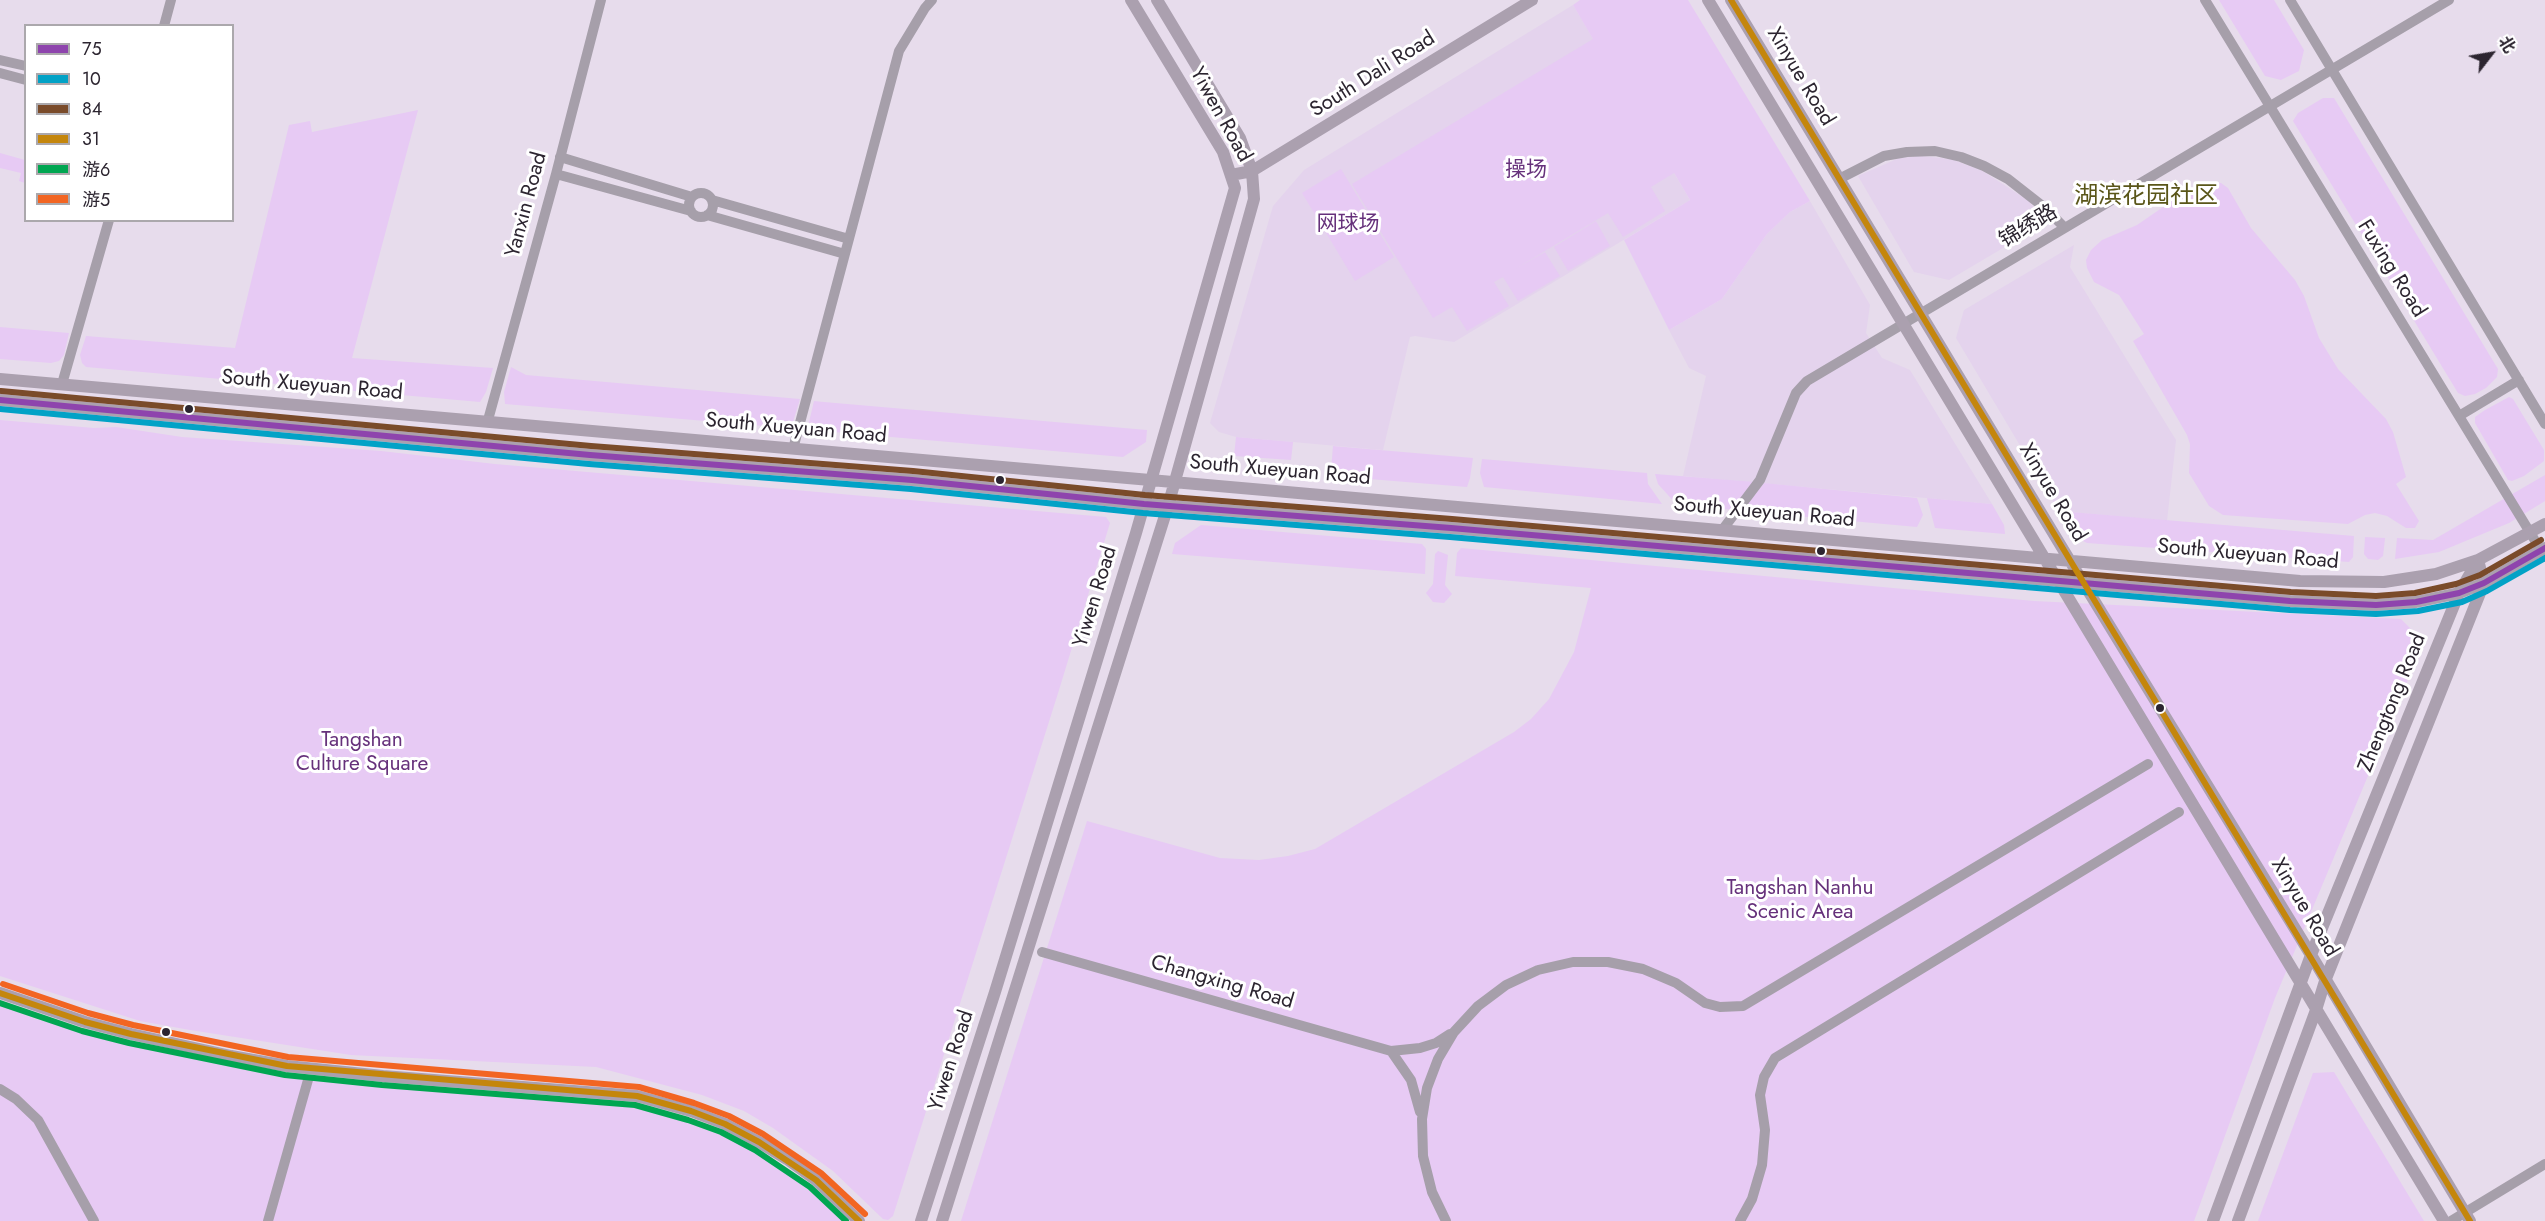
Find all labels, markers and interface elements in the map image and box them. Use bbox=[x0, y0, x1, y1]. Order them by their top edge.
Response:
street label: Xinyue Road bbox=[1761, 23, 1839, 131]
legend bbox=[24, 24, 234, 222]
north arrow bbox=[2461, 24, 2521, 84]
street label: South Dali Road bbox=[1306, 27, 1440, 123]
text: 北 bbox=[2493, 32, 2521, 57]
text: 75 bbox=[82, 36, 102, 62]
street label: Yiwen Road bbox=[1184, 63, 1256, 167]
text: 10 bbox=[82, 66, 101, 92]
text: 84 bbox=[82, 96, 102, 122]
text: 31 bbox=[82, 126, 100, 152]
street label: Yanxin Road bbox=[501, 150, 553, 260]
text: 游6 bbox=[82, 157, 110, 183]
park label: 操场 bbox=[1505, 158, 1547, 184]
district label: 湖滨花园社区 bbox=[2074, 183, 2218, 211]
text: 游5 bbox=[82, 187, 110, 213]
street label: 锦绣路 bbox=[1996, 200, 2062, 254]
park label: 网球场 bbox=[1317, 212, 1379, 238]
street label: Fuxing Road bbox=[2351, 216, 2431, 322]
street label: South Xueyuan Road bbox=[220, 366, 404, 406]
unlabelled marker bbox=[183, 403, 195, 415]
street label: South Xueyuan Road bbox=[704, 409, 888, 449]
street label: Xinyue Road bbox=[2013, 439, 2091, 547]
street label: South Xueyuan Road bbox=[1188, 451, 1372, 491]
unlabelled marker bbox=[994, 474, 1006, 486]
street label: South Xueyuan Road bbox=[1672, 493, 1856, 533]
street label: South Xueyuan Road bbox=[2156, 535, 2340, 575]
street label: Yiwen Road bbox=[1069, 543, 1123, 651]
unlabelled marker bbox=[1815, 545, 1827, 557]
street label: Zhengtong Road bbox=[2354, 630, 2432, 776]
unlabelled marker bbox=[2154, 702, 2166, 714]
park label: Tangshan Culture Square bbox=[296, 728, 428, 778]
street label: Xinyue Road bbox=[2265, 854, 2343, 962]
park label: Tangshan Nanhu Scenic Area bbox=[1726, 876, 1874, 926]
street label: Changxing Road bbox=[1148, 951, 1296, 1015]
street label: Yiwen Road bbox=[924, 1007, 980, 1115]
unlabelled marker bbox=[160, 1026, 172, 1038]

